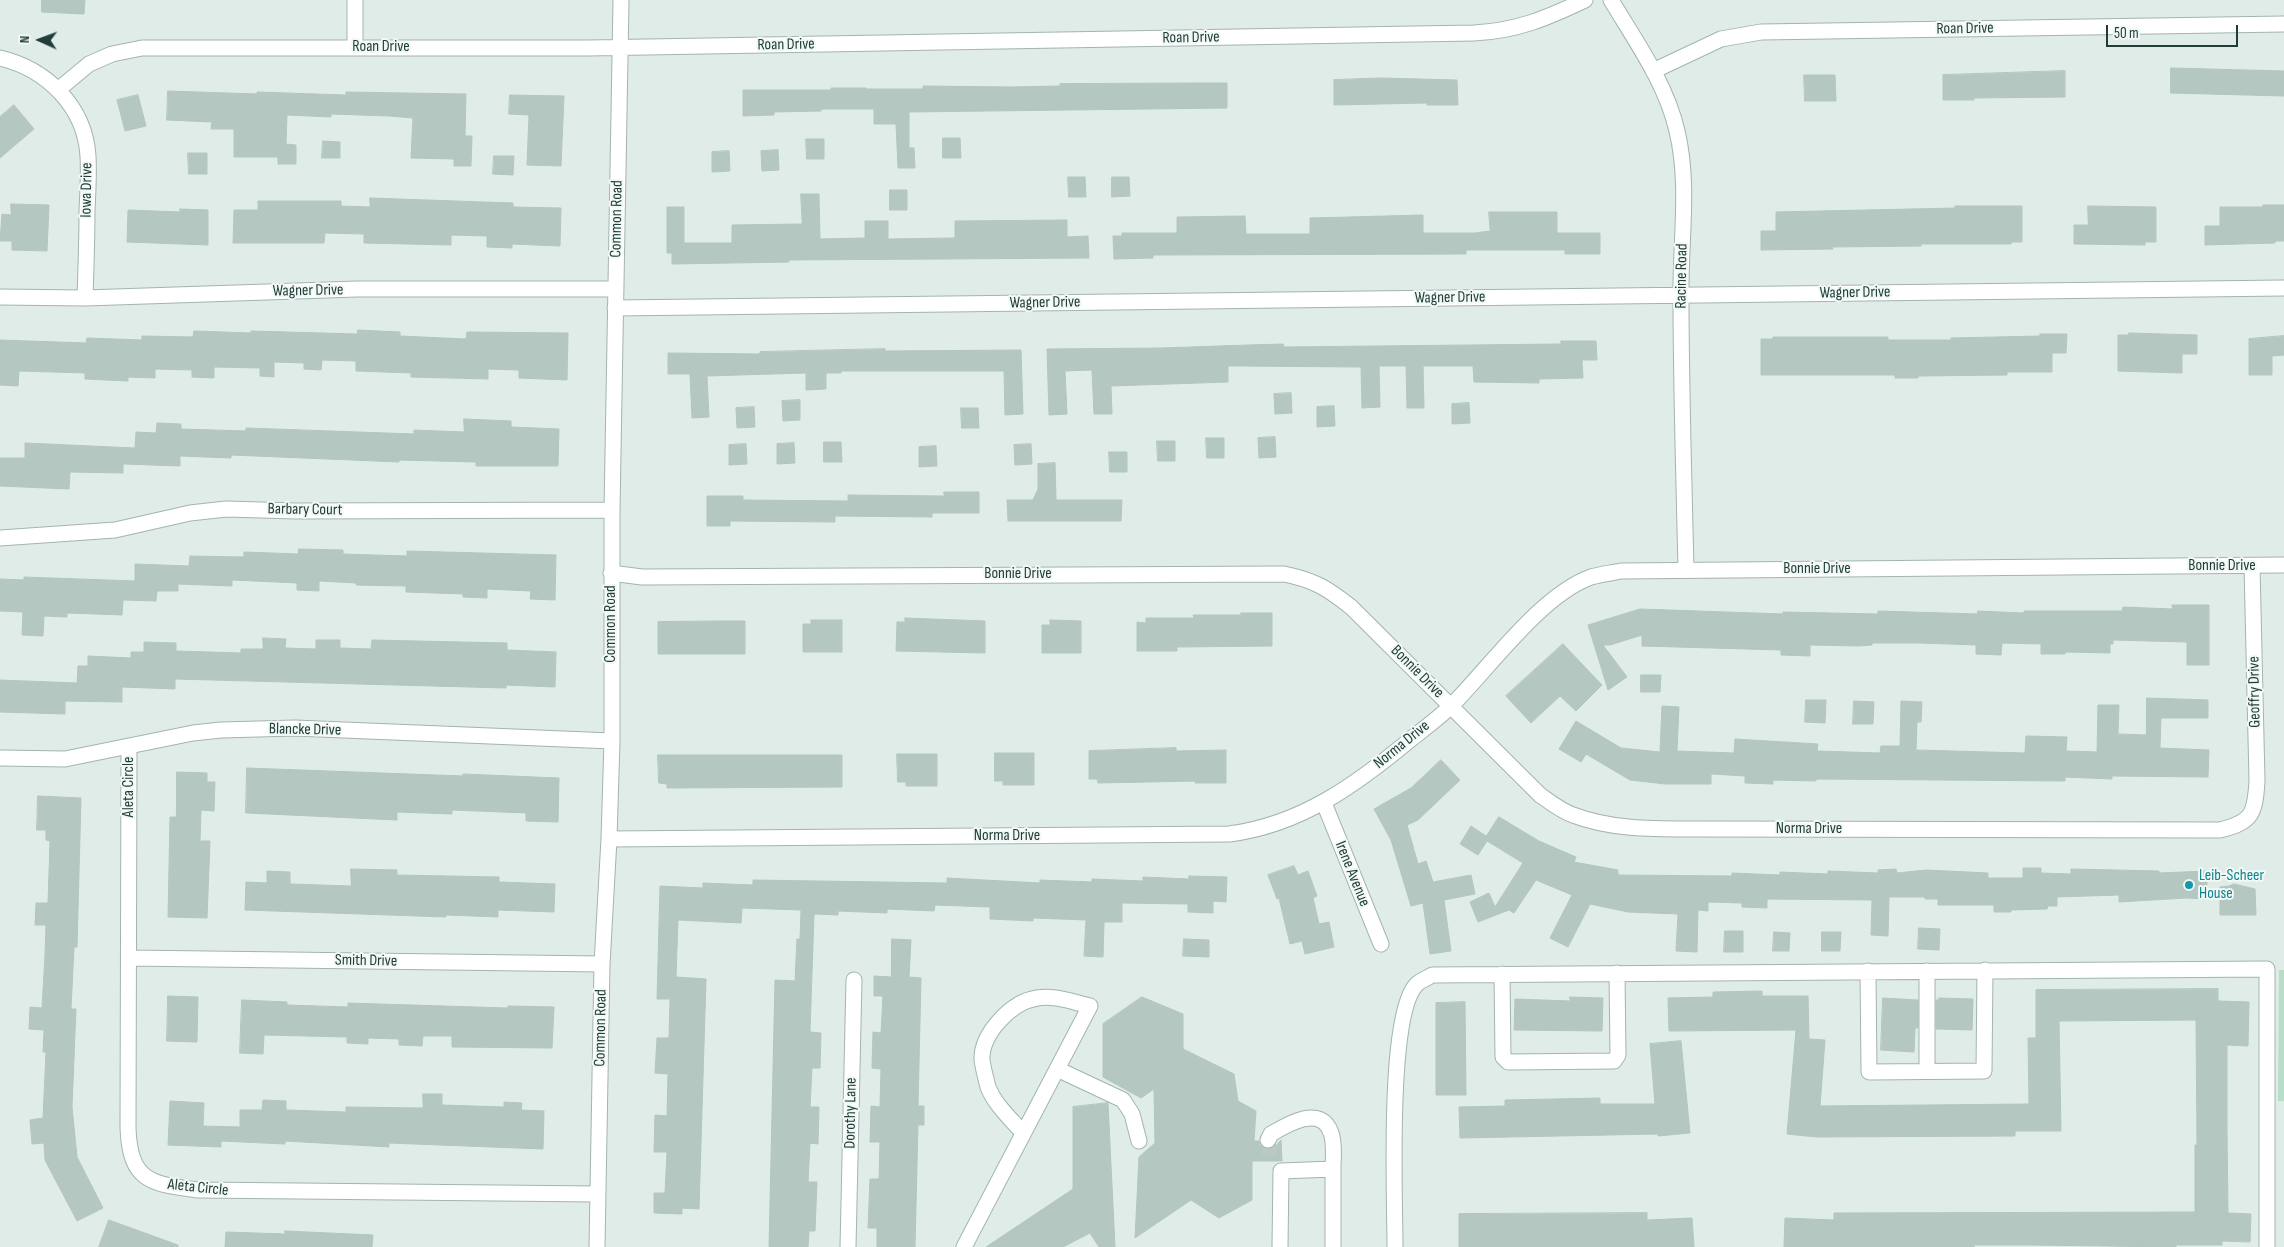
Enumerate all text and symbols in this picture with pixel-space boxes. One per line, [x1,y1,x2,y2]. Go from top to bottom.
north arrow [15,15,65,65]
scale bar [2109,15,2242,47]
street label: Roan Drive [1936,19,1994,39]
text: 50 m [2114,24,2139,43]
street label: Roan Drive [1162,28,1220,48]
text: N [16,35,33,44]
street label: Roan Drive [757,35,815,55]
street label: Roan Drive [352,37,410,57]
street label: Iowa Drive [77,162,97,218]
street label: Common Road [607,180,627,258]
street label: Racine Road [1672,243,1692,309]
street label: Wagner Drive [272,281,344,301]
street label: Wagner Drive [1819,283,1891,303]
street label: Wagner Drive [1414,288,1486,308]
street label: Wagner Drive [1009,293,1081,313]
street label: Barbary Court [267,500,343,520]
street label: Bonnie Drive [2188,556,2256,576]
street label: Bonnie Drive [1783,559,1851,579]
street label: Bonnie Drive [984,564,1052,584]
street label: Common Road [601,585,621,663]
street label: Bonnie Drive [1386,641,1448,703]
street label: Geoffry Drive [2245,656,2265,728]
street label: Norma Drive [1370,717,1434,773]
street label: Blancke Drive [269,720,341,740]
street label: Aleta Circle [119,757,139,817]
street label: Norma Drive [1776,819,1842,839]
street label: Norma Drive [974,826,1040,846]
street label: Irene Avenue [1330,838,1374,910]
place label: Leib-Scheer House [2199,866,2264,904]
marker: Leib-Scheer House [2183,879,2195,891]
street label: Smith Drive [335,951,397,971]
street label: Common Road [591,989,611,1067]
street label: Dorothy Lane [841,1077,861,1149]
street label: Aleta Circle [167,1175,229,1201]

